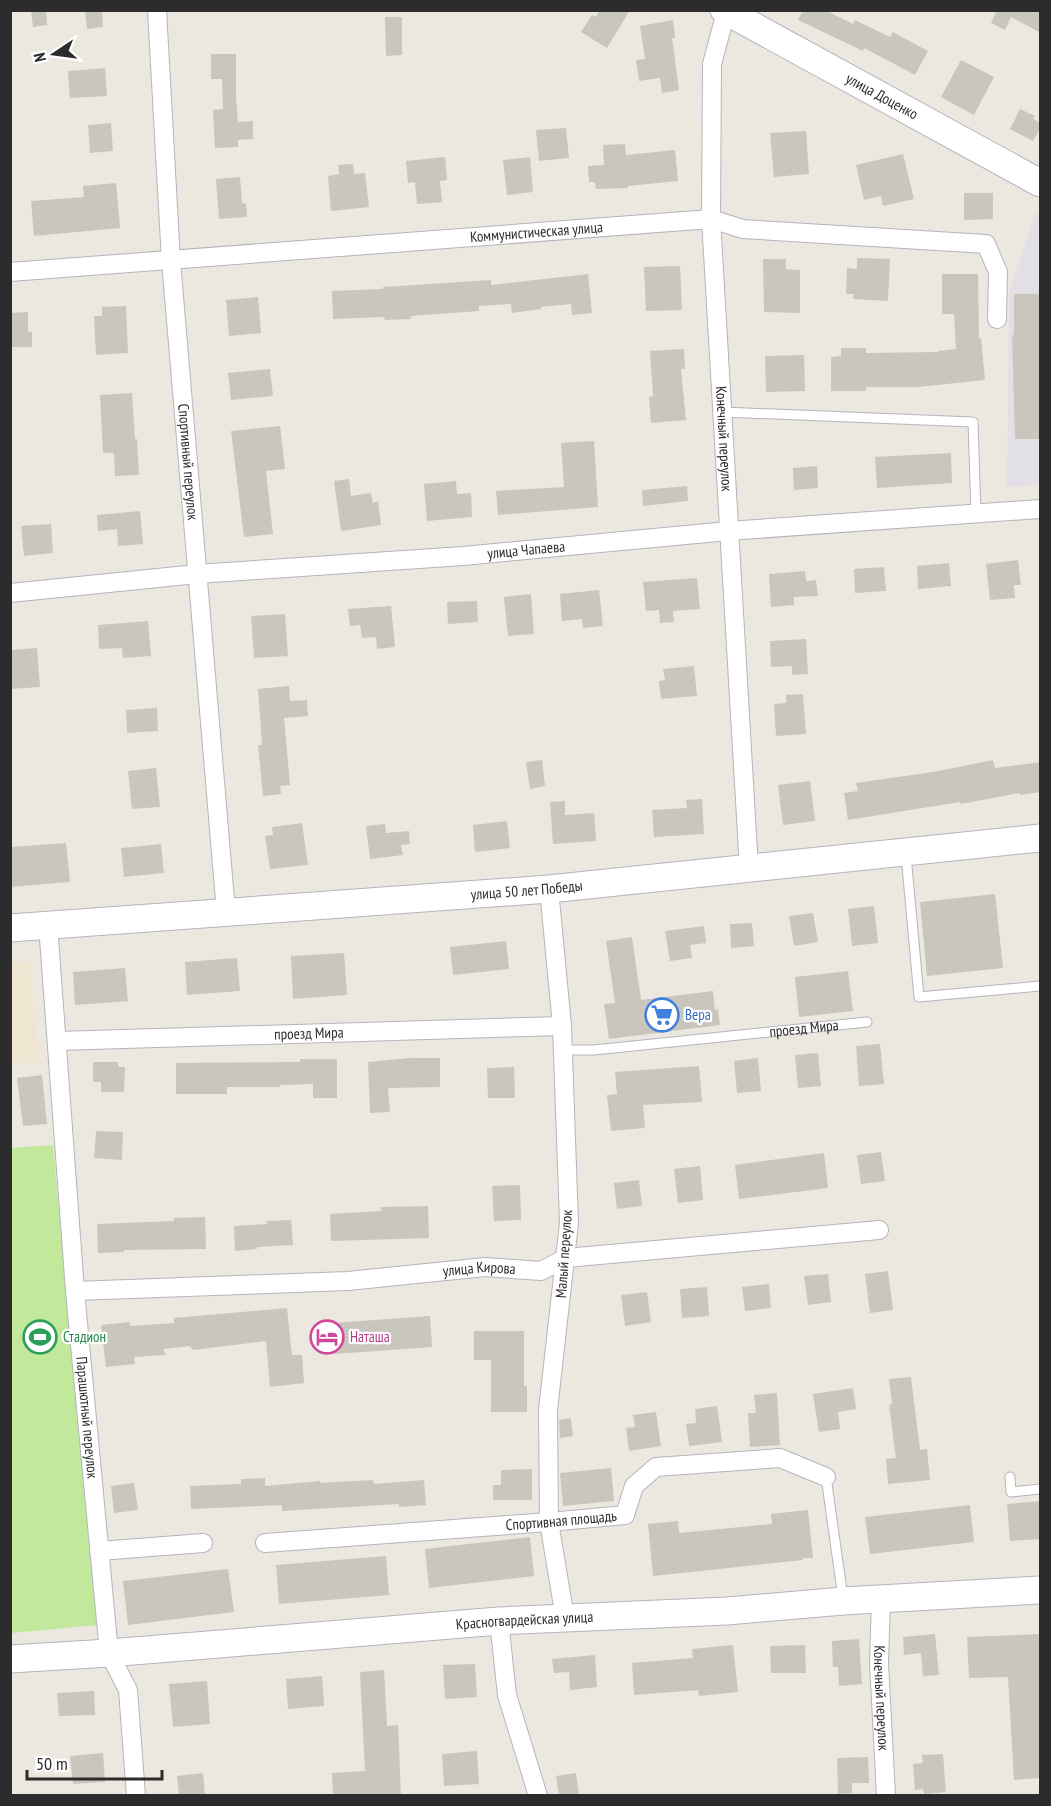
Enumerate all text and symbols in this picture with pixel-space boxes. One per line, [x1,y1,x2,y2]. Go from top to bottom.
north arrow [24,24,84,84]
text: N [29,51,50,64]
street label: улица Доценко [843,69,922,123]
street label: Коммунистическая улица [469,217,604,246]
street label: Конечный переулок [712,386,737,492]
street label: Спортивный переулок [174,403,203,521]
street label: улица Чапаева [486,536,566,563]
street label: улица 50 лет Победы [470,876,583,904]
supermarket icon: Вера [644,997,680,1033]
place label: Вера [685,1005,711,1024]
street label: проезд Мира [768,1015,839,1041]
street label: проезд Мира [274,1022,344,1044]
street label: Малый переулок [551,1209,576,1299]
street label: улица Кирова [442,1257,516,1280]
sports icon: Стадион [22,1319,58,1355]
hotel icon: Наташа [309,1319,345,1355]
place label: Стадион [63,1327,106,1346]
place label: Наташа [350,1327,390,1346]
street label: Парашютный переулок [72,1356,103,1479]
street label: Спортивная площадь [505,1506,618,1534]
street label: Красногвардейская улица [455,1607,594,1634]
street label: Конечный переулок [870,1645,894,1751]
scale bar [27,1743,162,1781]
text: 50 m [36,1752,68,1775]

